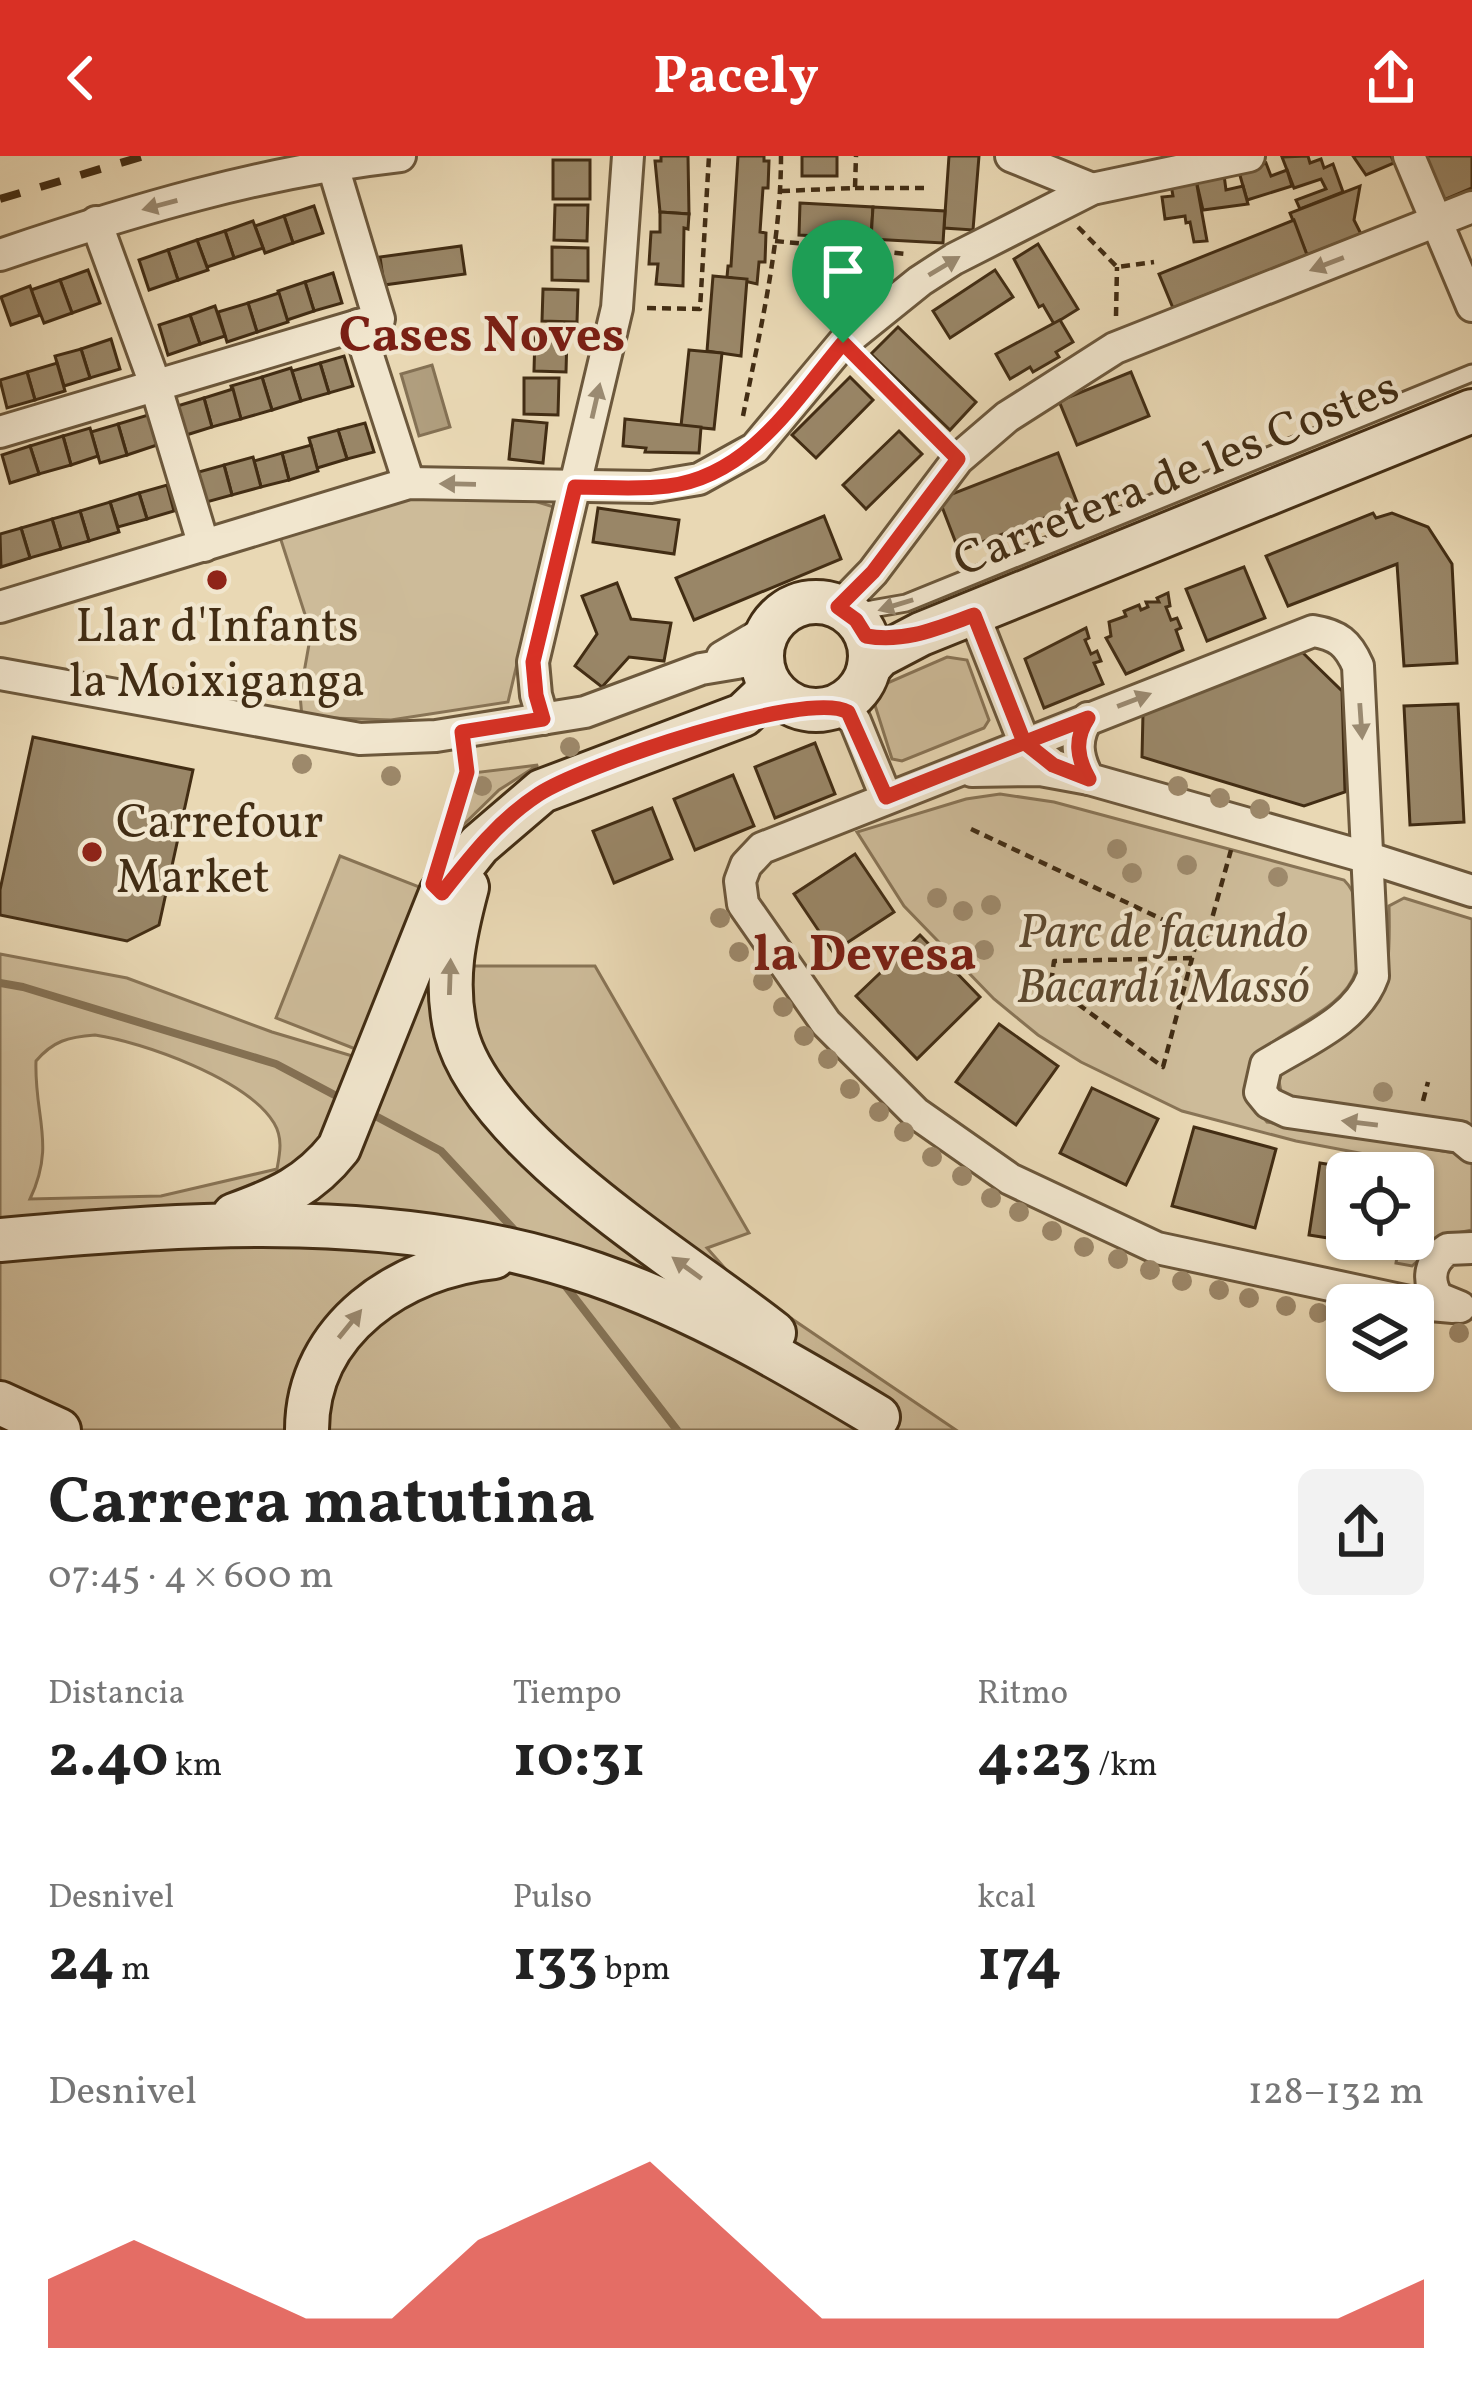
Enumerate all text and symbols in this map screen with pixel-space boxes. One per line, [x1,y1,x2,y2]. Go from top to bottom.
text: Pacely [653,41,819,116]
icon: back [48,45,114,111]
icon: share [1358,45,1424,111]
one-way arrow [141,197,178,216]
pin [792,220,894,343]
icon: arrive [810,238,876,304]
one-way arrow [1309,255,1345,274]
one-way arrow [927,256,961,277]
district label: Cases Noves [339,302,625,373]
street label: Carretera de les Costes [944,356,1410,596]
one-way arrow [587,382,606,419]
one-way arrow [438,474,476,493]
marker: Llar d'Infants la Moixiganga [204,567,230,593]
place label: Llar d'Infants la Moixiganga [69,595,365,717]
one-way arrow [877,597,914,615]
one-way arrow [1116,690,1152,709]
one-way arrow [1352,703,1371,740]
place label: Carrefour Market [116,791,323,913]
marker: Carrefour Market [79,839,105,865]
park label: Parc de facundo Bacardí i Massó [1016,901,1310,1023]
district label: la Devesa [753,921,977,992]
one-way arrow [441,957,460,995]
one-way arrow [1340,1114,1378,1133]
map controls [1326,1152,1434,1392]
button: locate [1326,1152,1434,1260]
one-way arrow [671,1256,703,1280]
button: layers [1326,1284,1434,1392]
one-way arrow [337,1309,363,1340]
text: Carrera matutina [48,1459,595,1551]
button: share [1298,1469,1424,1595]
text: 07:45 · 4 × 600 m [48,1550,334,1604]
text: Distancia [48,1672,185,1718]
text: Tiempo [513,1672,622,1718]
text: Ritmo [977,1672,1068,1718]
text: 2.40 [48,1718,168,1801]
text: 10:31 [513,1718,646,1801]
text: 4:23 [977,1718,1092,1801]
text: km [168,1744,222,1790]
text: /km [1092,1744,1158,1790]
text: Desnivel [48,1876,174,1922]
text: Pulso [513,1876,592,1922]
text: kcal [977,1876,1036,1922]
text: 24 [48,1922,115,2005]
text: 133 [513,1922,598,2005]
text: 174 [977,1922,1062,2005]
text: m [115,1948,151,1994]
text: bpm [598,1948,671,1994]
text: Desnivel [48,2066,197,2120]
text: 128–132 m [1248,2066,1424,2120]

